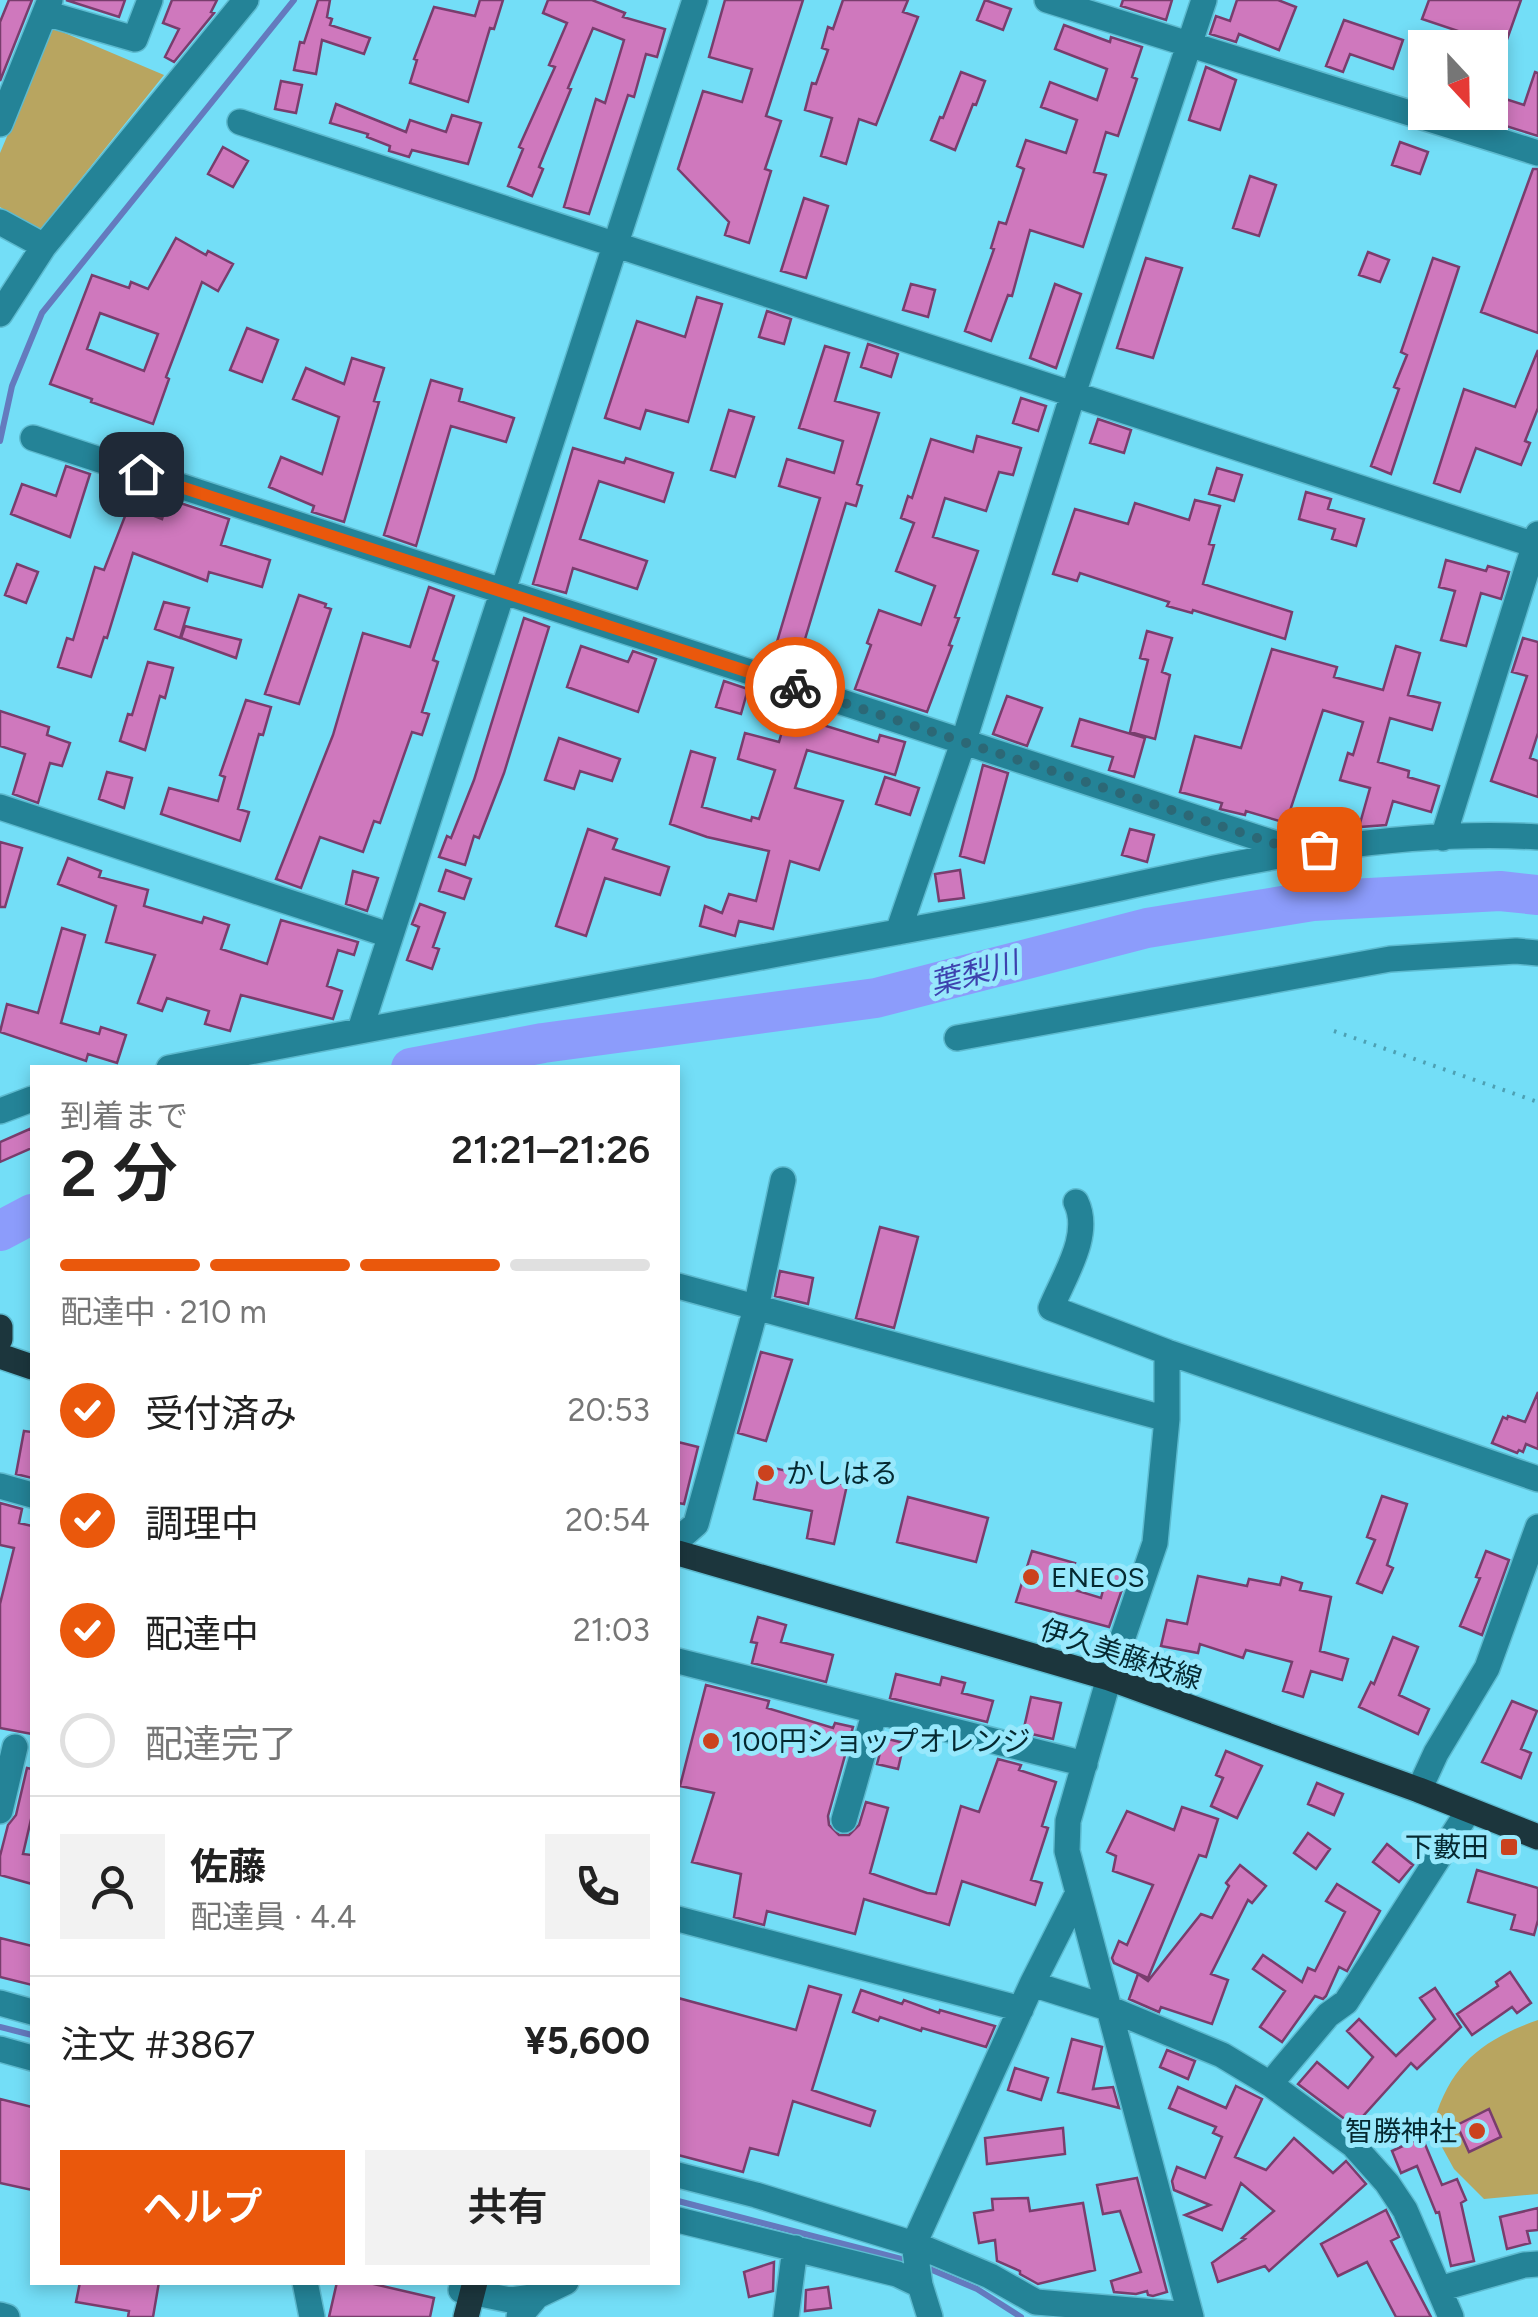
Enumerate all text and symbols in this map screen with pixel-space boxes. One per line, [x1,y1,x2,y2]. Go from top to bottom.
north arrow [1408,30,1508,130]
map controls [1408,30,1508,130]
pin [99,432,184,517]
icon: home [114,447,169,502]
courier [745,637,845,737]
icon: bike [768,660,823,715]
pin [1277,807,1362,892]
icon: bag [1292,822,1347,877]
water label: 葉梨川 [926,943,1025,1003]
text: 到着まで [60,1097,188,1135]
text: 21:21–21:26 [451,1127,650,1173]
text: 2 分 [60,1134,178,1212]
text: 配達中 · 210 m [60,1293,267,1331]
icon: check [60,1383,115,1438]
text: 受付済み [145,1391,297,1437]
text: 20:53 [568,1391,650,1429]
place label: かしはる [786,1456,898,1490]
marker: かしはる [755,1462,777,1484]
icon: check [60,1493,115,1548]
text: 調理中 [145,1501,259,1547]
text: 20:54 [565,1501,650,1539]
place label: ENEOS [1051,1560,1145,1594]
marker: ENEOS [1020,1566,1042,1588]
icon: check [60,1603,115,1658]
text: 配達中 [145,1611,259,1657]
text: 21:03 [573,1611,650,1649]
street label: 伊久美藤枝線 [1036,1612,1206,1696]
text: 配達完了 [145,1721,297,1767]
place label: 100円ショップオレンジ [731,1724,1030,1758]
marker: 100円ショップオレンジ [700,1730,722,1752]
place label: 下藪田 [1405,1830,1489,1864]
button: person [60,1834,165,1939]
button: phone [545,1834,650,1939]
marker: 下藪田 [1498,1836,1520,1858]
text: 佐藤 [190,1844,266,1890]
text: 配達員 · 4.4 [190,1898,356,1936]
text: ¥5,600 [524,2018,650,2064]
text: 注文 #3867 [60,2022,255,2068]
place label: 智勝神社 [1345,2114,1457,2148]
marker: 智勝神社 [1466,2120,1488,2142]
button: ヘルプ [60,2150,345,2265]
button: 共有 [365,2150,650,2265]

